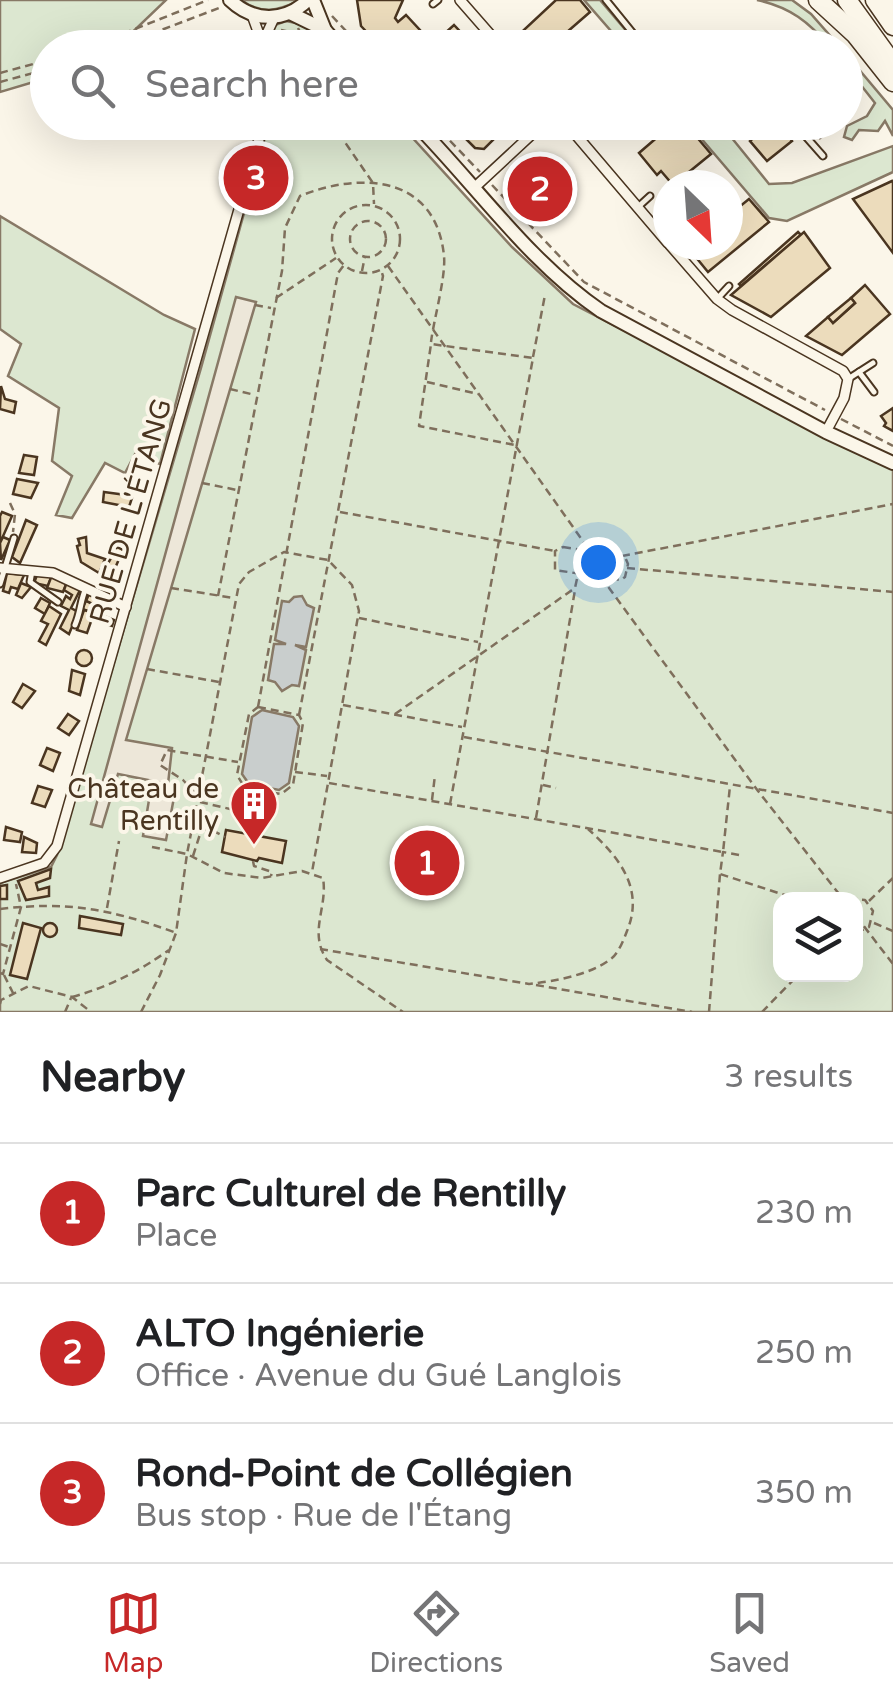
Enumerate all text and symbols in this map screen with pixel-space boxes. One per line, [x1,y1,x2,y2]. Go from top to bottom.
search box [30,30,863,140]
icon: search [65,58,120,113]
text: Search here [145,62,359,108]
pin: 3 [224,140,288,216]
pin: 2 [508,152,572,226]
north arrow [653,170,743,260]
street label: RUE DE L'ÉTANG [83,395,179,628]
your location [573,537,624,588]
place label: Château de Rentilly [67,772,219,838]
building icon: Château de Rentilly [228,778,280,846]
pin: 1 [394,826,460,900]
map controls [773,892,863,982]
button: layers [773,892,863,982]
text: Nearby [40,1052,185,1103]
text: 3 results [724,1058,853,1096]
text: Parc Culturel de Rentilly [135,1171,566,1217]
text: 1 [62,1194,83,1232]
text: 230 m [755,1194,853,1232]
text: Place [135,1217,217,1255]
text: ALTO Ingénierie [135,1311,424,1357]
text: 2 [62,1334,83,1372]
text: 250 m [755,1334,853,1372]
text: Office · Avenue du Gué Langlois [135,1357,622,1395]
text: Rond-Point de Collégien [135,1451,573,1497]
text: 3 [62,1474,83,1512]
text: 350 m [755,1474,853,1512]
text: Bus stop · Rue de l'Étang [135,1497,512,1535]
tab: Map [103,1586,163,1680]
tab: Directions [369,1586,503,1680]
tab: Saved [709,1586,790,1680]

